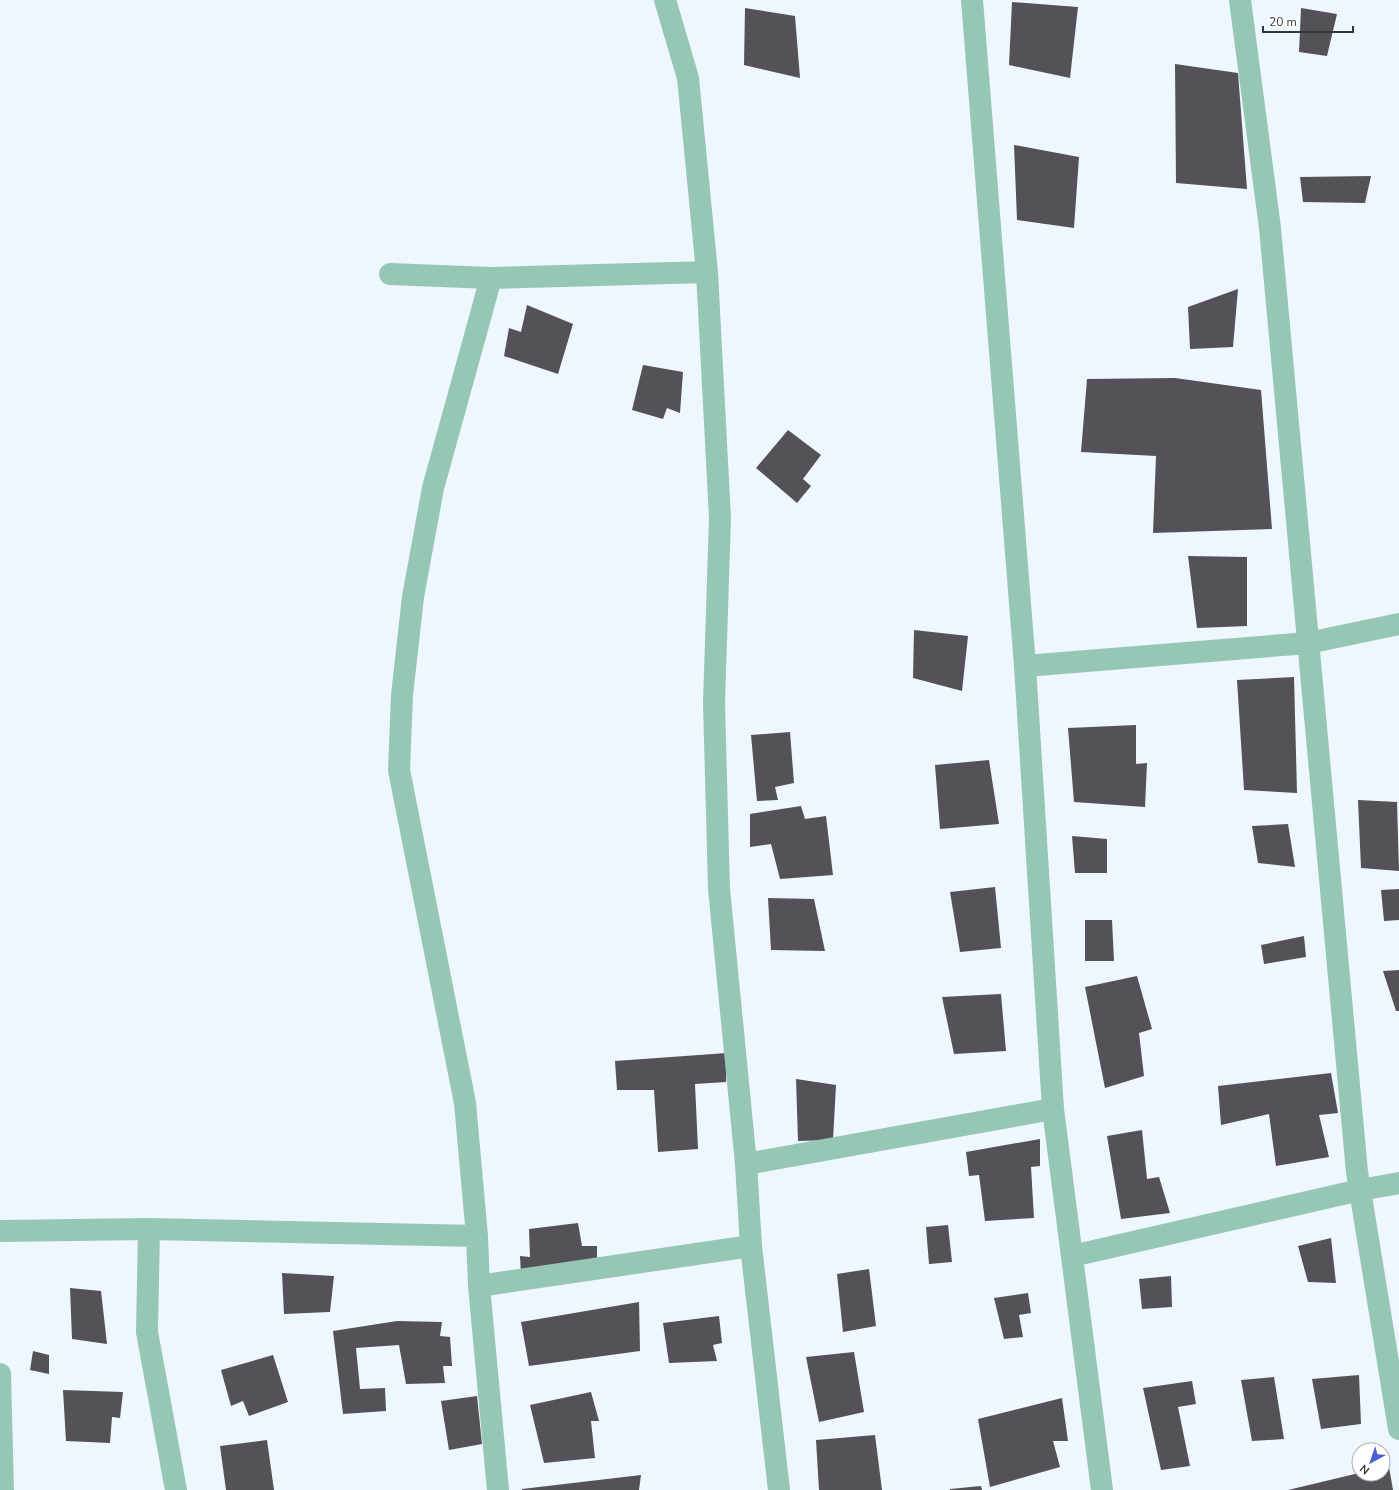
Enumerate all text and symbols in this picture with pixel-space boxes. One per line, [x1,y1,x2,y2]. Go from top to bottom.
scale bar [1263,8,1353,34]
text: 20 m [1269,14,1297,30]
north arrow [1351,1442,1391,1482]
text: N [1357,1461,1373,1478]

